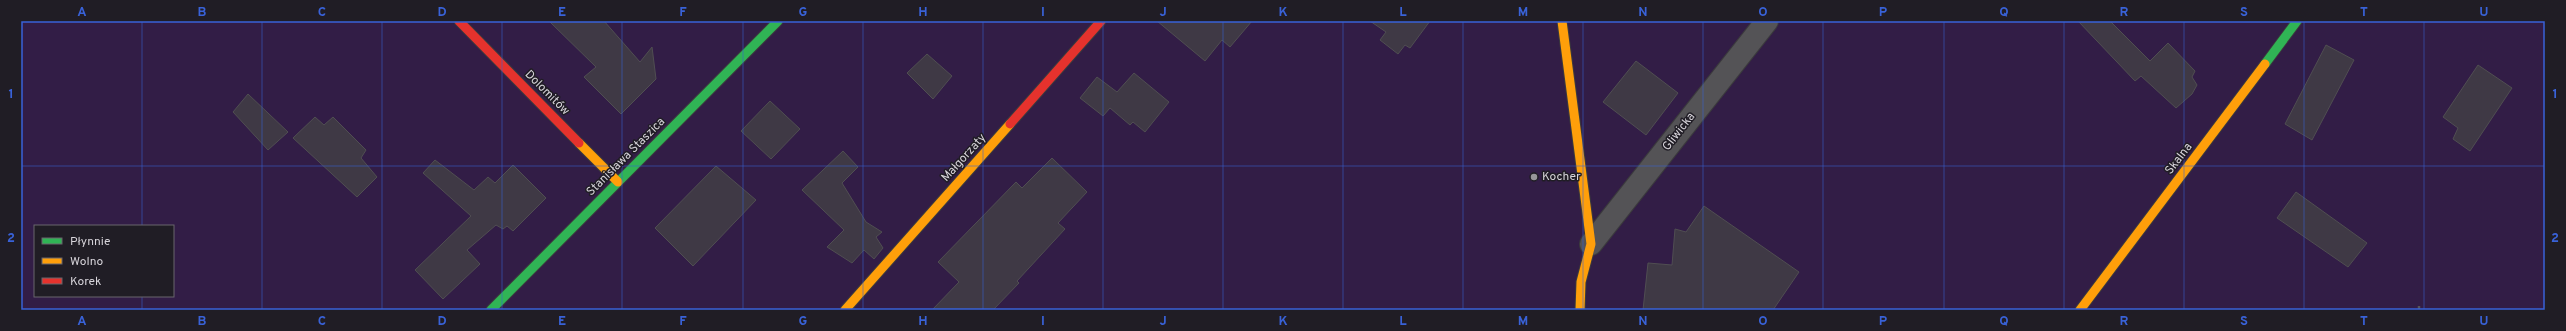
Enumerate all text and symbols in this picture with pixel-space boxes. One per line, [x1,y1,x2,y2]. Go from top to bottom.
text: A [77,5,87,21]
text: B [198,5,207,21]
text: C [318,5,326,21]
text: D [437,5,447,21]
text: E [558,5,566,21]
text: F [679,5,687,21]
text: G [799,5,808,21]
text: H [918,5,928,21]
text: I [1041,5,1045,21]
text: J [1159,5,1167,21]
text: K [1278,5,1288,21]
text: L [1399,5,1407,21]
text: M [1518,5,1528,21]
text: N [1638,5,1648,21]
text: O [1758,5,1768,21]
text: P [1879,5,1888,21]
text: Q [1999,5,2009,21]
text: R [2120,5,2129,21]
text: S [2240,5,2248,21]
text: T [2360,5,2368,21]
text: U [2479,5,2489,21]
street label: Dolomitów [521,67,573,119]
text: 1 [8,87,14,103]
text: 1 [2552,87,2558,103]
street label: Gliwicka [1659,110,1699,154]
street label: Stanisława Staszica [583,114,669,200]
street label: Małgorzaty [938,131,990,185]
street label: Skalna [2162,140,2196,178]
place label: Kocher [1542,169,1581,185]
marker: Kocher [1529,172,1539,182]
legend [34,225,174,297]
text: 2 [7,231,15,247]
text: 2 [2551,231,2559,247]
text: Płynnie [70,234,110,250]
text: Wolno [70,254,104,270]
text: Korek [70,274,101,290]
text: A [77,314,87,330]
text: B [198,314,207,330]
text: C [318,314,326,330]
text: D [437,314,447,330]
text: E [558,314,566,330]
text: F [679,314,687,330]
text: G [799,314,808,330]
text: H [918,314,928,330]
text: I [1041,314,1045,330]
text: J [1159,314,1167,330]
text: K [1278,314,1288,330]
text: L [1399,314,1407,330]
text: M [1518,314,1528,330]
text: N [1638,314,1648,330]
text: O [1758,314,1768,330]
text: P [1879,314,1888,330]
text: Q [1999,314,2009,330]
text: R [2120,314,2129,330]
text: S [2240,314,2248,330]
text: T [2360,314,2368,330]
text: U [2479,314,2489,330]

